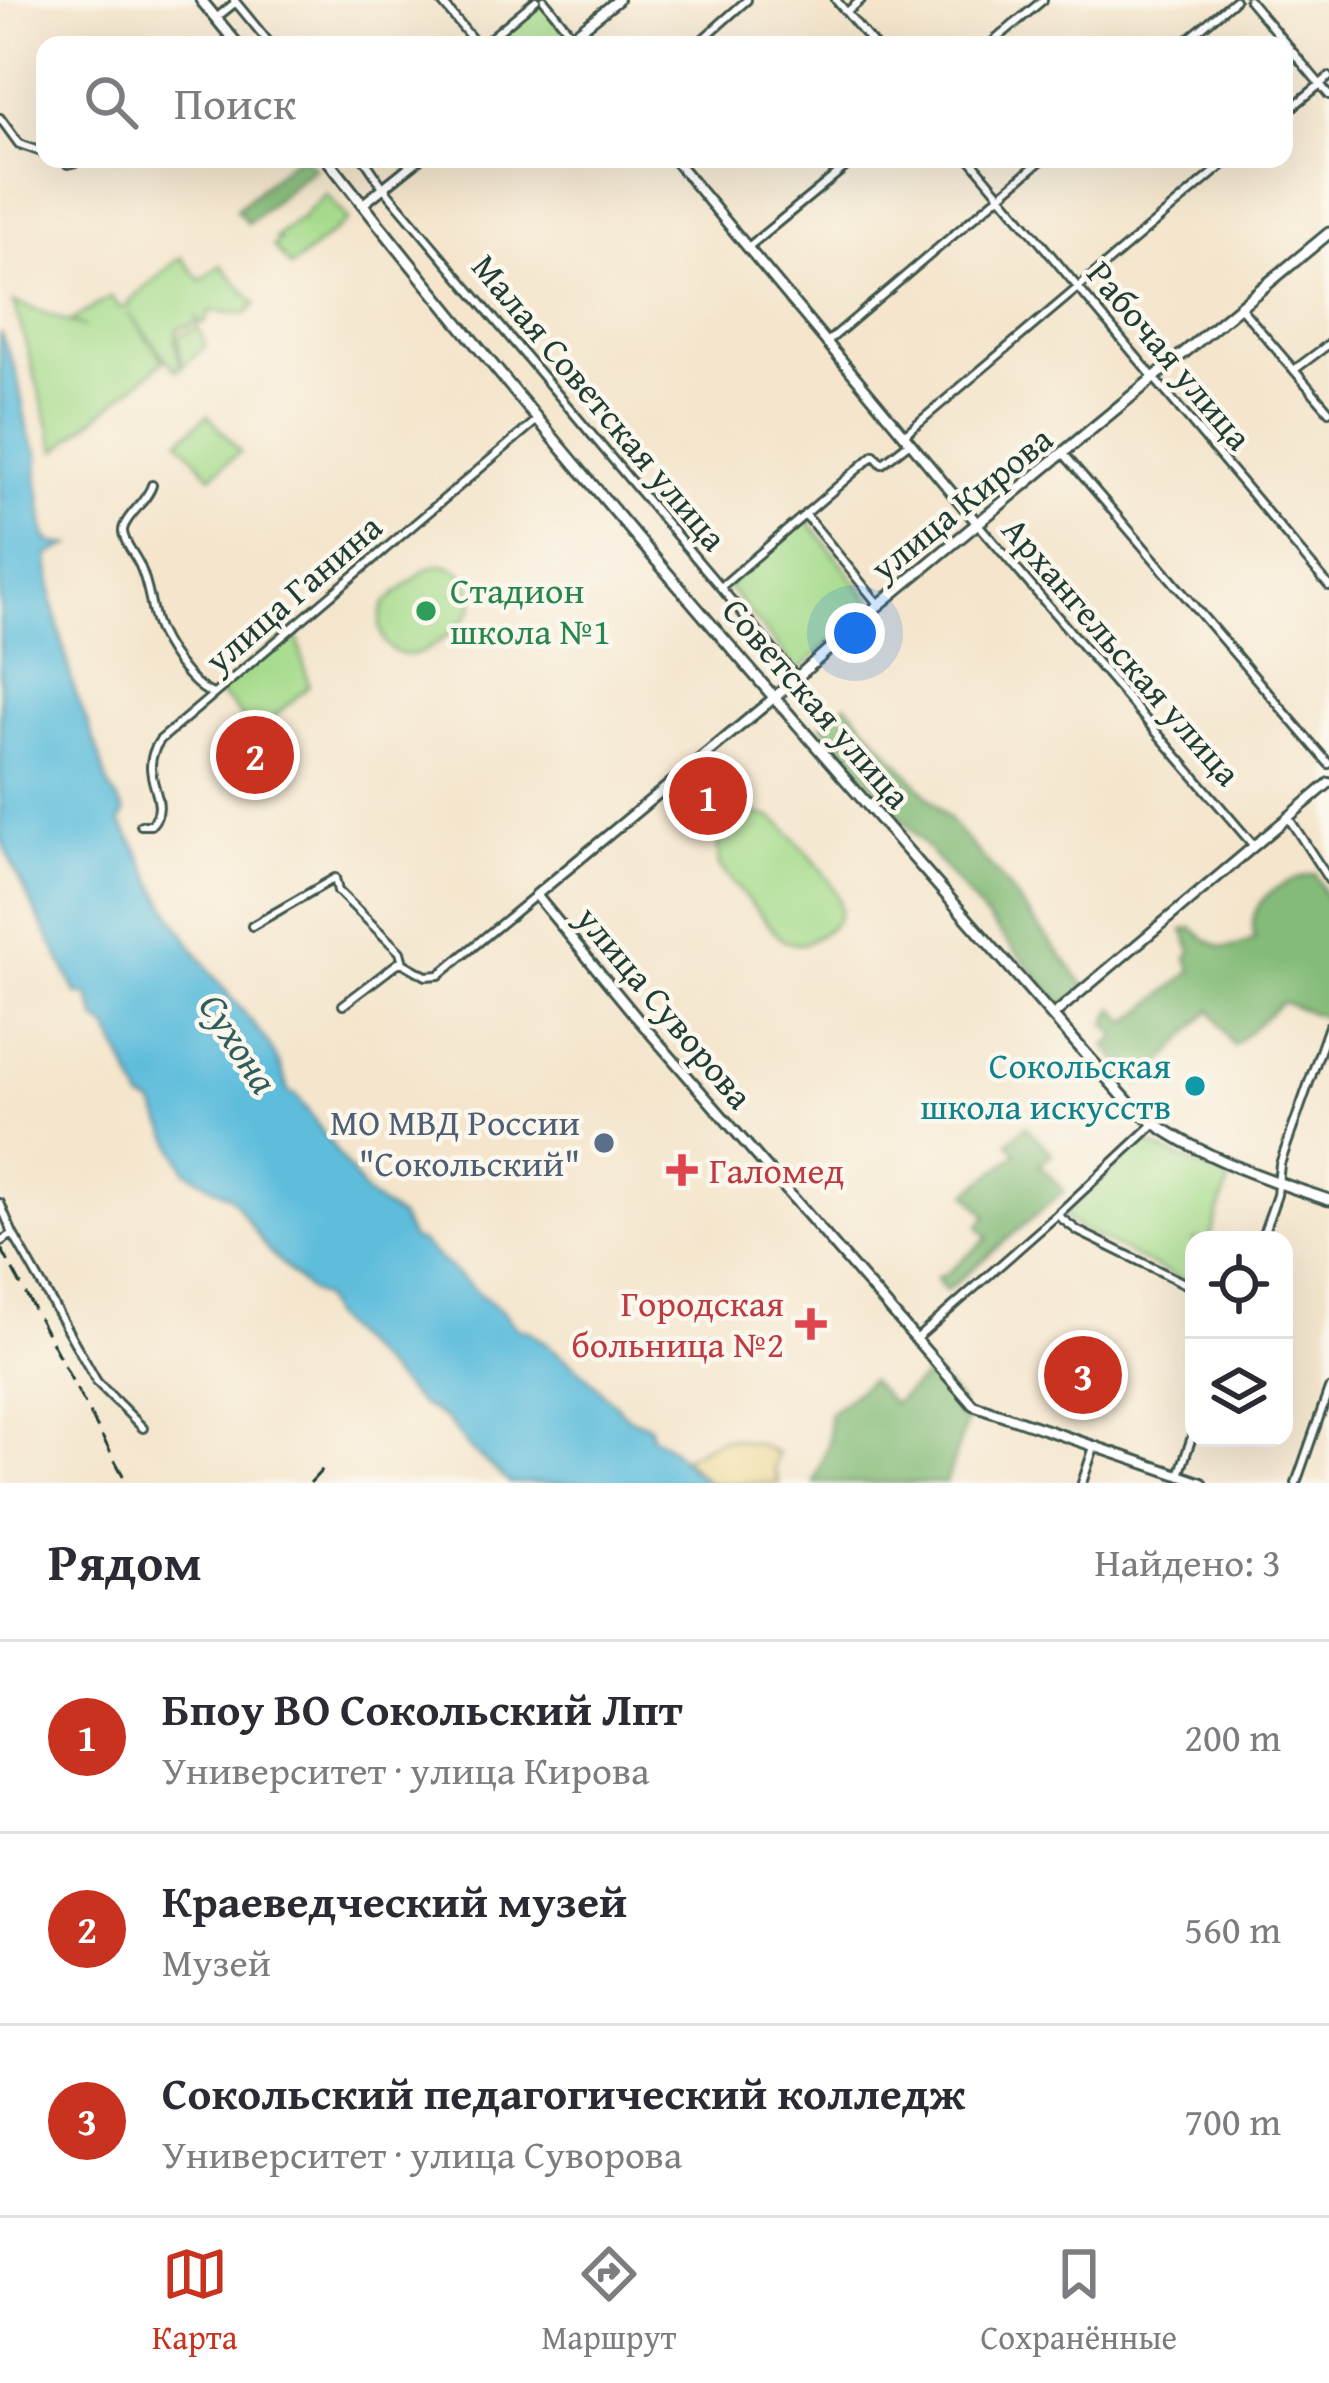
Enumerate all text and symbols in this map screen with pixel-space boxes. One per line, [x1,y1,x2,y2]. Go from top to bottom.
search box [36,36,1293,168]
icon: search [78,69,144,135]
text: Поиск [174,70,296,135]
street label: Малая Советская улица [460,242,741,562]
street label: Рабочая улица [1075,248,1266,461]
street label: улица Кирова [857,412,1063,593]
street label: улица Ганина [192,500,393,685]
street label: Архангельская улица [990,504,1255,797]
place label: Стадион школа №1 [450,563,611,657]
street label: Советская улица [710,585,924,820]
marker: Стадион школа №1 [413,598,439,624]
your location [825,603,885,663]
pin: 2 [216,710,294,800]
pin: 1 [669,751,747,841]
street label: улица Суворова [564,893,766,1120]
water label: Сухона [186,981,293,1104]
place label: Сокольская школа искусств [920,1038,1171,1132]
marker: Сокольская школа искусств [1182,1073,1208,1099]
place label: МО МВД России "Сокольский" [330,1095,580,1189]
marker: МО МВД России "Сокольский" [591,1130,617,1156]
place label: Галомед [709,1143,844,1196]
marker: Галомед [666,1154,698,1186]
map controls [1185,1231,1293,1447]
button: locate [1185,1231,1293,1339]
place label: Городская больница №2 [571,1276,784,1370]
marker: Городская больница №2 [795,1308,827,1340]
pin: 3 [1044,1330,1122,1420]
button: layers [1185,1339,1293,1447]
text: Рядом [48,1524,202,1599]
text: Найдено: 3 [1094,1533,1281,1590]
text: Бпоу ВО Сокольский Лпт [162,1676,683,1741]
text: 1 [77,1708,97,1765]
text: 200 m [1184,1708,1281,1765]
text: Университет · улица Кирова [162,1741,650,1798]
text: Краеведческий музей [162,1868,627,1933]
text: 2 [77,1900,97,1957]
text: 560 m [1184,1900,1281,1957]
text: Музей [162,1933,271,1990]
text: Сокольский педагогический колледж [162,2060,965,2125]
text: 3 [77,2092,97,2149]
text: 700 m [1184,2092,1281,2149]
text: Университет · улица Суворова [162,2125,682,2182]
tab: Карта [152,2241,237,2361]
tab: Маршрут [541,2241,676,2361]
tab: Сохранённые [980,2241,1177,2361]

